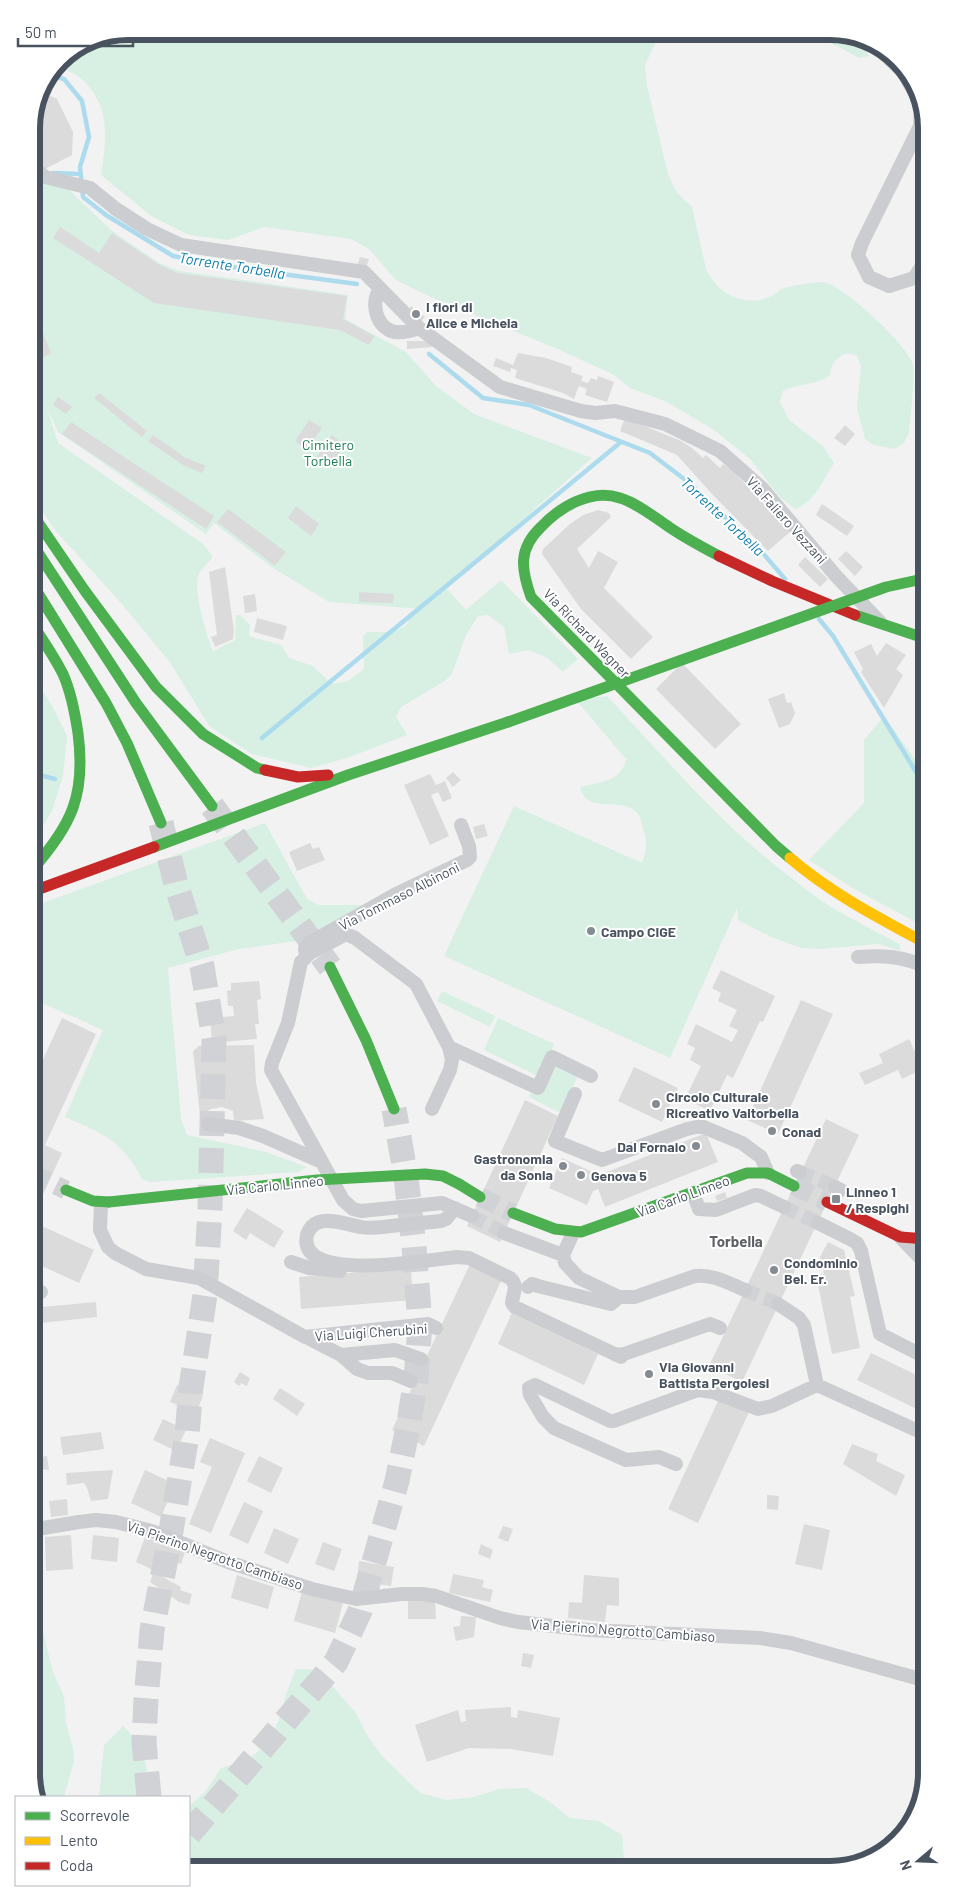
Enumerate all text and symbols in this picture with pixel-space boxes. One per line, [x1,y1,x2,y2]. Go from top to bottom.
scale bar [18,15,132,47]
text: 50 m [25,23,57,41]
water label: Torrente Torbella [177,248,287,282]
place label: I fiori di Alice e Michela [426,298,518,331]
marker: I fiori di Alice e Michela [410,308,422,320]
park label: Cimitero Torbella [302,436,354,469]
water label: Torrente Torbella [677,473,769,559]
street label: Via Faliero Vezzani [743,473,831,567]
street label: Via Richard Wagner [540,585,634,681]
street label: Via Tommaso Albinoni [336,858,462,934]
place label: Campo CIGE [601,923,676,940]
marker: Campo CIGE [585,925,597,937]
place label: Circolo Culturale Ricreativo Valtorbella [666,1088,799,1121]
marker: Circolo Culturale Ricreativo Valtorbella [650,1098,662,1110]
place label: Conad [782,1123,821,1140]
marker: Conad [766,1125,778,1137]
place label: Dal Fornaio [617,1138,686,1155]
marker: Dal Fornaio [690,1140,702,1152]
place label: Gastronomia da Sonia [474,1150,553,1183]
marker: Gastronomia da Sonia [557,1160,569,1172]
place label: Genova 5 [591,1167,647,1184]
marker: Genova 5 [575,1169,587,1181]
street label: Via Carlo Linneo [226,1171,324,1199]
street label: Via Carlo Linneo [634,1171,732,1221]
place label: Linneo 1 / Respighi [846,1183,909,1216]
marker: Linneo 1 / Respighi [830,1193,842,1205]
district label: Torbella [709,1232,763,1250]
place label: Condominio Bel. Er. [784,1254,858,1287]
marker: Condominio Bel. Er. [768,1264,780,1276]
street label: Via Luigi Cherubini [314,1320,428,1344]
place label: Via Giovanni Battista Pergolesi [659,1358,769,1391]
marker: Via Giovanni Battista Pergolesi [643,1368,655,1380]
street label: Via Pierino Negrotto Cambiaso [125,1517,305,1593]
street label: Via Pierino Negrotto Cambiaso [530,1615,716,1645]
legend [15,1796,190,1886]
text: Scorrevole [60,1806,130,1824]
text: Lento [60,1831,98,1849]
north arrow [893,1836,943,1886]
text: Coda [60,1856,93,1874]
text: N [896,1858,915,1873]

